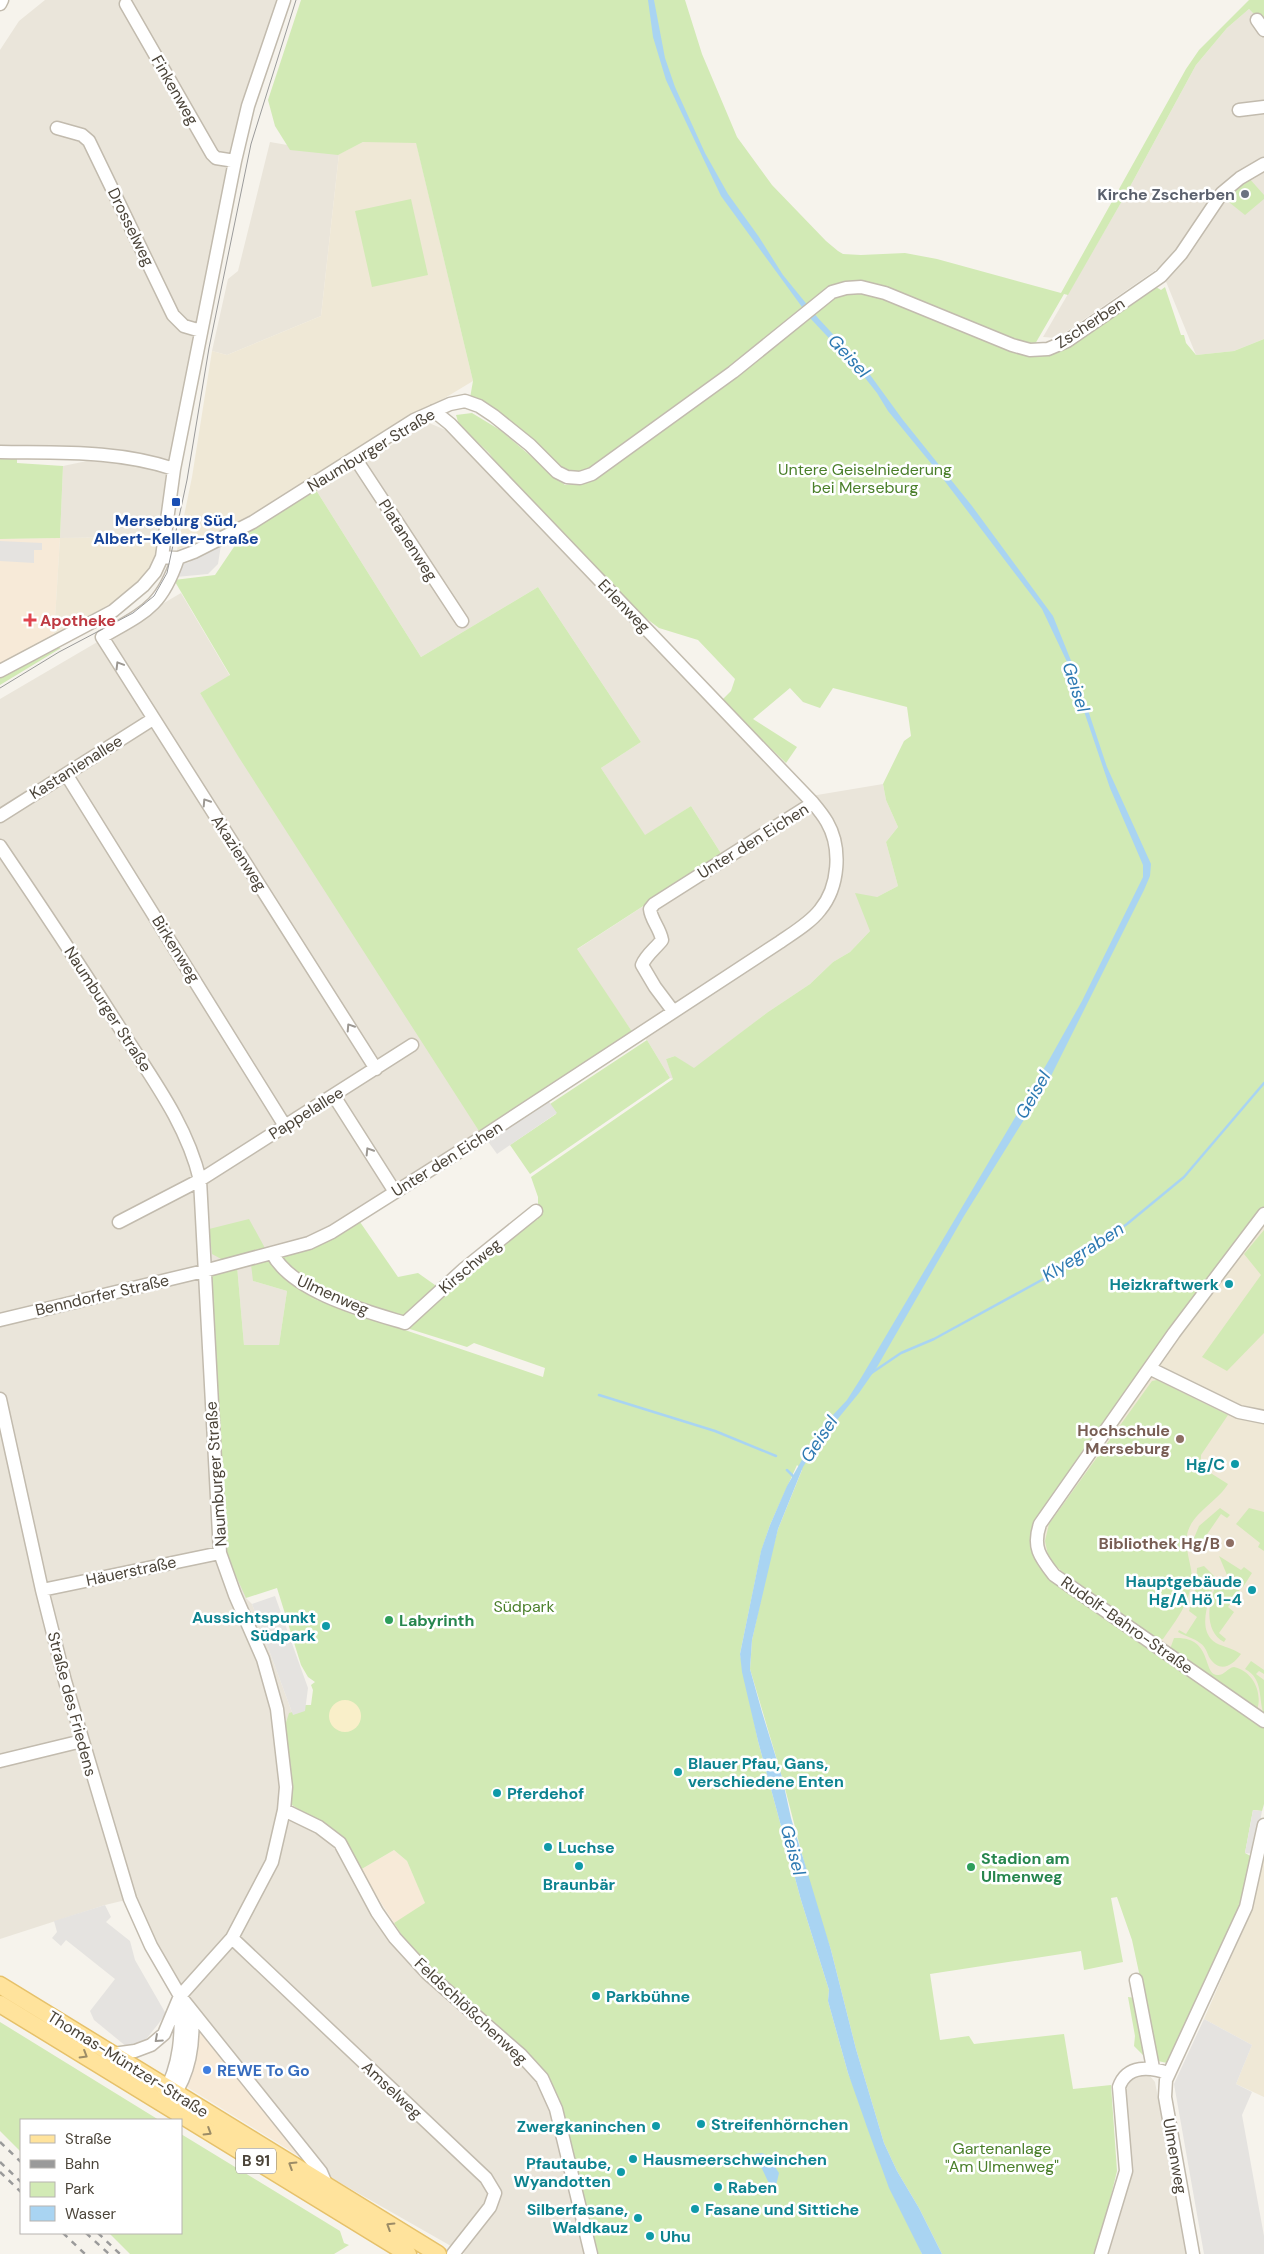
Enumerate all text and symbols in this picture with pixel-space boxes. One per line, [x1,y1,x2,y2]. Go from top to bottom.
street label: Finkenweg [147,51,203,129]
street label: Drosselweg [103,184,159,270]
place label: Kirche Zscherben [1097,184,1235,205]
marker: Kirche Zscherben [1239,188,1251,200]
street label: Zscherben [1051,293,1129,353]
water label: Geisel [823,329,876,384]
street label: Naumburger Straße [303,404,439,496]
park label: Untere Geiselniederung bei Merseburg [778,459,952,498]
street label: Platanenweg [374,495,442,585]
marker: Merseburg Süd, Albert-Keller-Straße [170,496,182,508]
place label: Merseburg Süd, Albert-Keller-Straße [93,510,259,549]
street label: Erlenweg [593,575,655,637]
place label: Apotheke [40,610,116,631]
marker: Apotheke [24,614,36,626]
water label: Geisel [1057,659,1096,716]
one-way arrow [115,661,125,670]
street label: Kastanienallee [26,730,126,804]
one-way arrow [203,798,212,808]
street label: Unter den Eichen [694,798,812,884]
street label: Akazienweg [207,811,271,895]
street label: Birkenweg [147,912,205,986]
street label: Naumburger Straße [60,942,156,1076]
one-way arrow [346,1024,356,1033]
water label: Geisel [1010,1066,1057,1123]
street label: Pappelallee [265,1082,347,1144]
street label: Unter den Eichen [388,1116,506,1202]
one-way arrow [365,1148,375,1157]
water label: Klyegraben [1038,1217,1128,1287]
street label: Kirschweg [434,1234,506,1298]
street label: Benndorfer Straße [33,1269,171,1321]
street label: Ulmenweg [294,1270,372,1320]
place label: Heizkraftwerk [1109,1274,1220,1295]
marker: Heizkraftwerk [1223,1278,1235,1290]
street label: Naumburger Straße [200,1401,232,1547]
water label: Geisel [795,1410,844,1467]
place label: Hochschule Merseburg [1077,1420,1170,1459]
marker: Hochschule Merseburg [1174,1433,1186,1445]
place label: Hg/C [1186,1454,1225,1475]
marker: Hg/C [1229,1458,1241,1470]
place label: Bibliothek Hg/B [1099,1533,1220,1554]
marker: Bibliothek Hg/B [1224,1537,1236,1549]
street label: Häuerstraße [84,1551,178,1591]
street label: Rudolf-Bahro-Straße [1057,1571,1197,1679]
place label: Hauptgebäude Hg/A Hö 1-4 [1126,1571,1242,1610]
marker: Hauptgebäude Hg/A Hö 1-4 [1246,1584,1258,1596]
park label: Südpark [493,1596,555,1617]
place label: Aussichtspunkt Südpark [192,1607,317,1646]
place label: Labyrinth [399,1610,474,1631]
marker: Labyrinth [383,1614,395,1626]
marker: Aussichtspunkt Südpark [320,1620,332,1632]
street label: Straße des Friedens [43,1629,101,1779]
place label: Blauer Pfau, Gans, verschiedene Enten [688,1753,844,1792]
marker: Blauer Pfau, Gans, verschiedene Enten [672,1766,684,1778]
place label: Pferdehof [507,1783,584,1804]
marker: Pferdehof [491,1787,503,1799]
water label: Geisel [775,1822,811,1879]
place label: Luchse [558,1837,615,1858]
marker: Luchse [542,1841,554,1853]
place label: Stadion am Ulmenweg [981,1848,1070,1887]
marker: Braunbär [573,1860,585,1872]
marker: Stadion am Ulmenweg [965,1861,977,1873]
place label: Braunbär [543,1874,616,1895]
street label: Feldschlößchenweg [410,1953,532,2069]
place label: Parkbühne [606,1986,690,2007]
marker: Parkbühne [590,1990,602,2002]
street label: Thomas-Müntzer-Straße [44,2006,212,2122]
one-way arrow [155,2033,164,2042]
one-way arrow [78,2048,87,2058]
street label: Amselweg [357,2057,427,2123]
place label: REWE To Go [217,2060,310,2081]
marker: REWE To Go [201,2064,213,2076]
place label: Streifenhörnchen [711,2114,848,2135]
place label: Zwergkaninchen [517,2116,646,2137]
street label: Ulmenweg [1158,2117,1192,2196]
marker: Streifenhörnchen [695,2118,707,2130]
legend [20,2119,182,2234]
marker: Zwergkaninchen [650,2120,662,2132]
one-way arrow [203,2125,212,2135]
text: Straße [65,2129,112,2149]
park label: Gartenanlage "Am Ulmenweg" [945,2138,1059,2177]
road number: B 91 [236,2148,276,2174]
place label: Hausmeerschweinchen [643,2149,827,2170]
place label: Pfautaube, Wyandotten [513,2153,611,2192]
marker: Hausmeerschweinchen [627,2153,639,2165]
text: Bahn [65,2154,99,2174]
one-way arrow [288,2161,297,2171]
marker: Pfautaube, Wyandotten [615,2166,627,2178]
place label: Raben [728,2177,777,2198]
text: Park [65,2179,95,2199]
marker: Raben [712,2181,724,2193]
place label: Silberfasane, Waldkauz [527,2199,628,2238]
place label: Fasane und Sittiche [705,2199,859,2220]
marker: Fasane und Sittiche [689,2203,701,2215]
text: Wasser [65,2204,117,2224]
marker: Silberfasane, Waldkauz [632,2212,644,2224]
one-way arrow [387,2222,396,2232]
place label: Uhu [660,2226,691,2247]
marker: Uhu [644,2230,656,2242]

